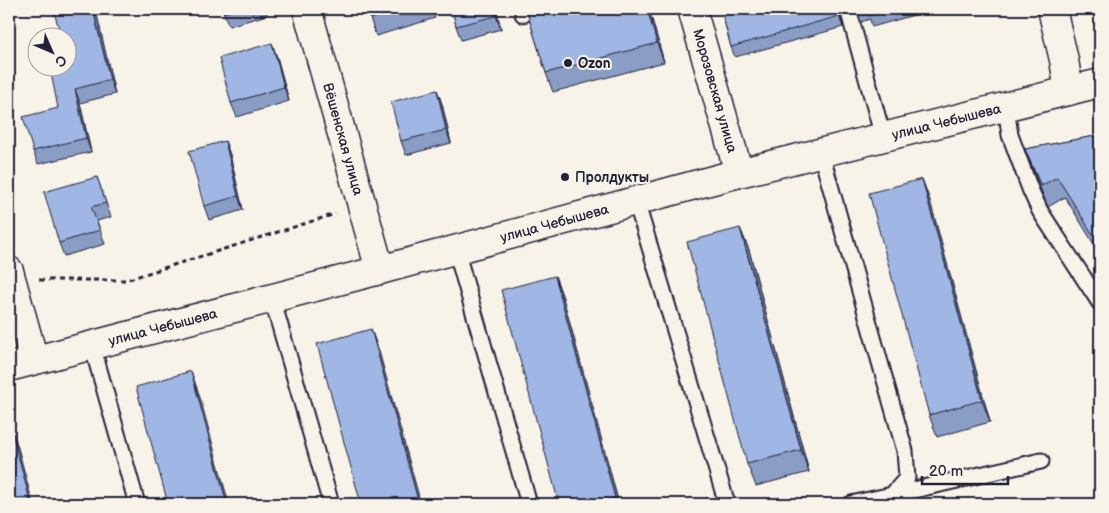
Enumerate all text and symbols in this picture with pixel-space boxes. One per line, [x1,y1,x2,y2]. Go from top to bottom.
street label: Морозовская улица [690,27,741,155]
north arrow [28,28,78,78]
text: С [51,51,70,70]
place label: Ozon [578,55,611,72]
marker: Ozon [562,57,574,69]
street label: Вёшенская улица [320,81,367,198]
street label: улица Чебышева [890,99,1003,143]
place label: Пролдукты [575,169,649,186]
marker: Пролдукты [559,171,571,183]
street label: улица Чебышева [498,200,611,246]
street label: улица Чебышева [107,304,220,349]
scale bar [922,453,1008,485]
text: 20 m [929,462,963,481]

